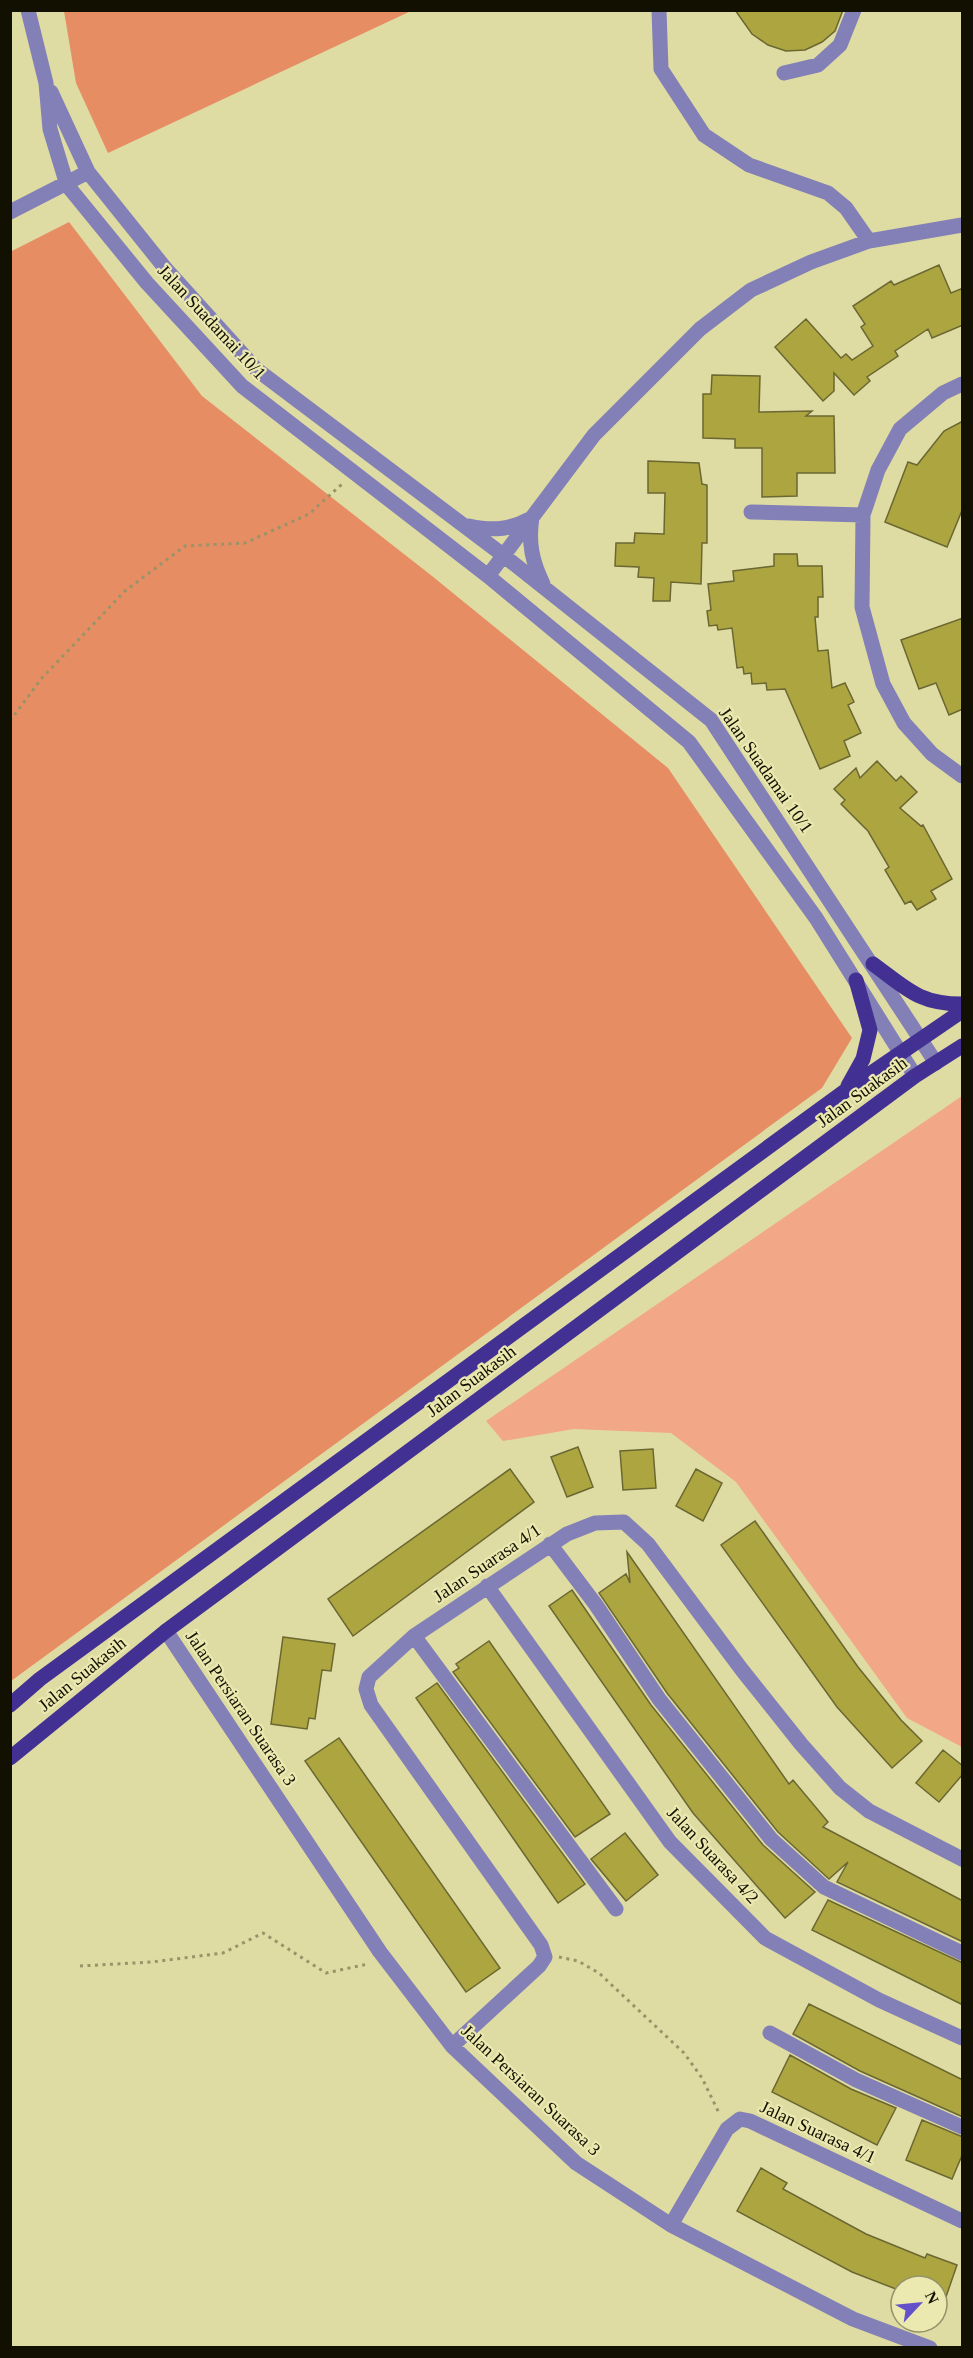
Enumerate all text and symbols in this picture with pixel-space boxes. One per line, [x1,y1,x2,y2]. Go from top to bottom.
street label: Jalan Suadamai 10/1 [154,261,270,383]
street label: Jalan Suadamai 10/1 [715,703,817,837]
street label: Jalan Suakasih [813,1053,911,1131]
street label: Jalan Suakasih [422,1341,520,1421]
street label: Jalan Suarasa 4/1 [430,1520,544,1606]
street label: Jalan Persiaran Suarasa 3 [182,1627,300,1789]
street label: Jalan Suakasih [34,1633,130,1715]
street label: Jalan Suarasa 4/2 [663,1802,763,1908]
street label: Jalan Persiaran Suarasa 3 [457,2020,605,2160]
street label: Jalan Suarasa 4/1 [757,2097,879,2167]
north arrow [889,2274,949,2334]
text: N [922,2289,942,2307]

